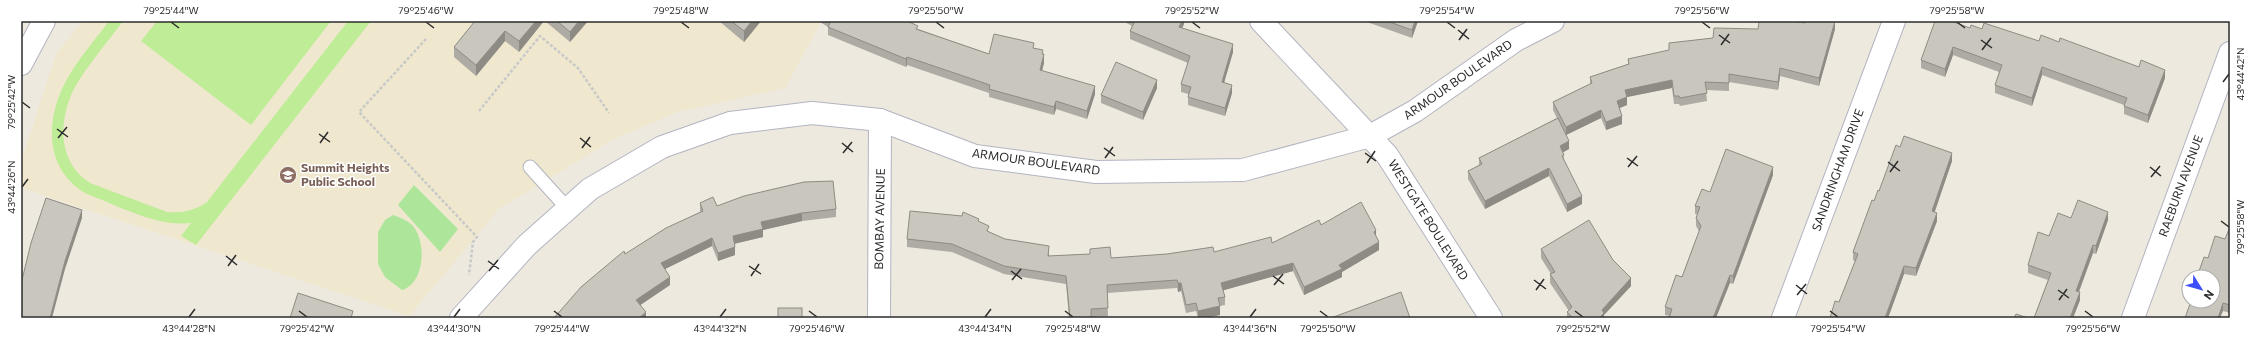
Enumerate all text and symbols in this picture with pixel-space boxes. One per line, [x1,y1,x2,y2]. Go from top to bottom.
text: 79°25'44"W [143,4,199,16]
text: 79°25'46"W [398,4,454,16]
text: 79°25'48"W [653,4,709,16]
text: 79°25'50"W [908,4,964,16]
text: 79°25'52"W [1165,4,1219,16]
text: 79°25'54"W [1420,4,1474,16]
text: 79°25'56"W [1674,4,1730,16]
text: 79°25'58"W [1929,4,1985,16]
street label: ARMOUR BOULEVARD [1400,36,1515,122]
text: 43°44'42"N [2234,47,2246,101]
text: 79°25'42"W [5,75,17,129]
street label: SANDRINGHAM DRIVE [1808,107,1866,233]
street label: RAEBURN AVENUE [2155,133,2205,238]
street label: ARMOUR BOULEVARD [971,145,1101,177]
street label: WESTGATE BOULEVARD [1386,157,1472,282]
text: 43°44'26"N [5,160,17,214]
place label: Summit Heights Public School [301,160,390,188]
school or university icon: Summit Heights Public School [278,165,298,185]
street label: BOMBAY AVENUE [871,168,887,270]
text: 79°25'58"W [2234,199,2246,255]
north arrow [2181,269,2221,309]
text: N [2202,288,2217,303]
text: 43°44'28"N [162,322,216,334]
text: 79°25'42"W [280,322,334,334]
text: 43°44'30"N [427,322,481,334]
text: 79°25'44"W [534,322,590,334]
text: 43°44'32"N [694,322,746,334]
text: 79°25'46"W [789,322,845,334]
text: 43°44'34"N [958,322,1012,334]
text: 79°25'48"W [1045,322,1101,334]
text: 43°44'36"N [1223,322,1277,334]
text: 79°25'50"W [1300,322,1356,334]
text: 79°25'52"W [1556,322,1610,334]
text: 79°25'54"W [1811,322,1865,334]
text: 79°25'56"W [2065,322,2121,334]

